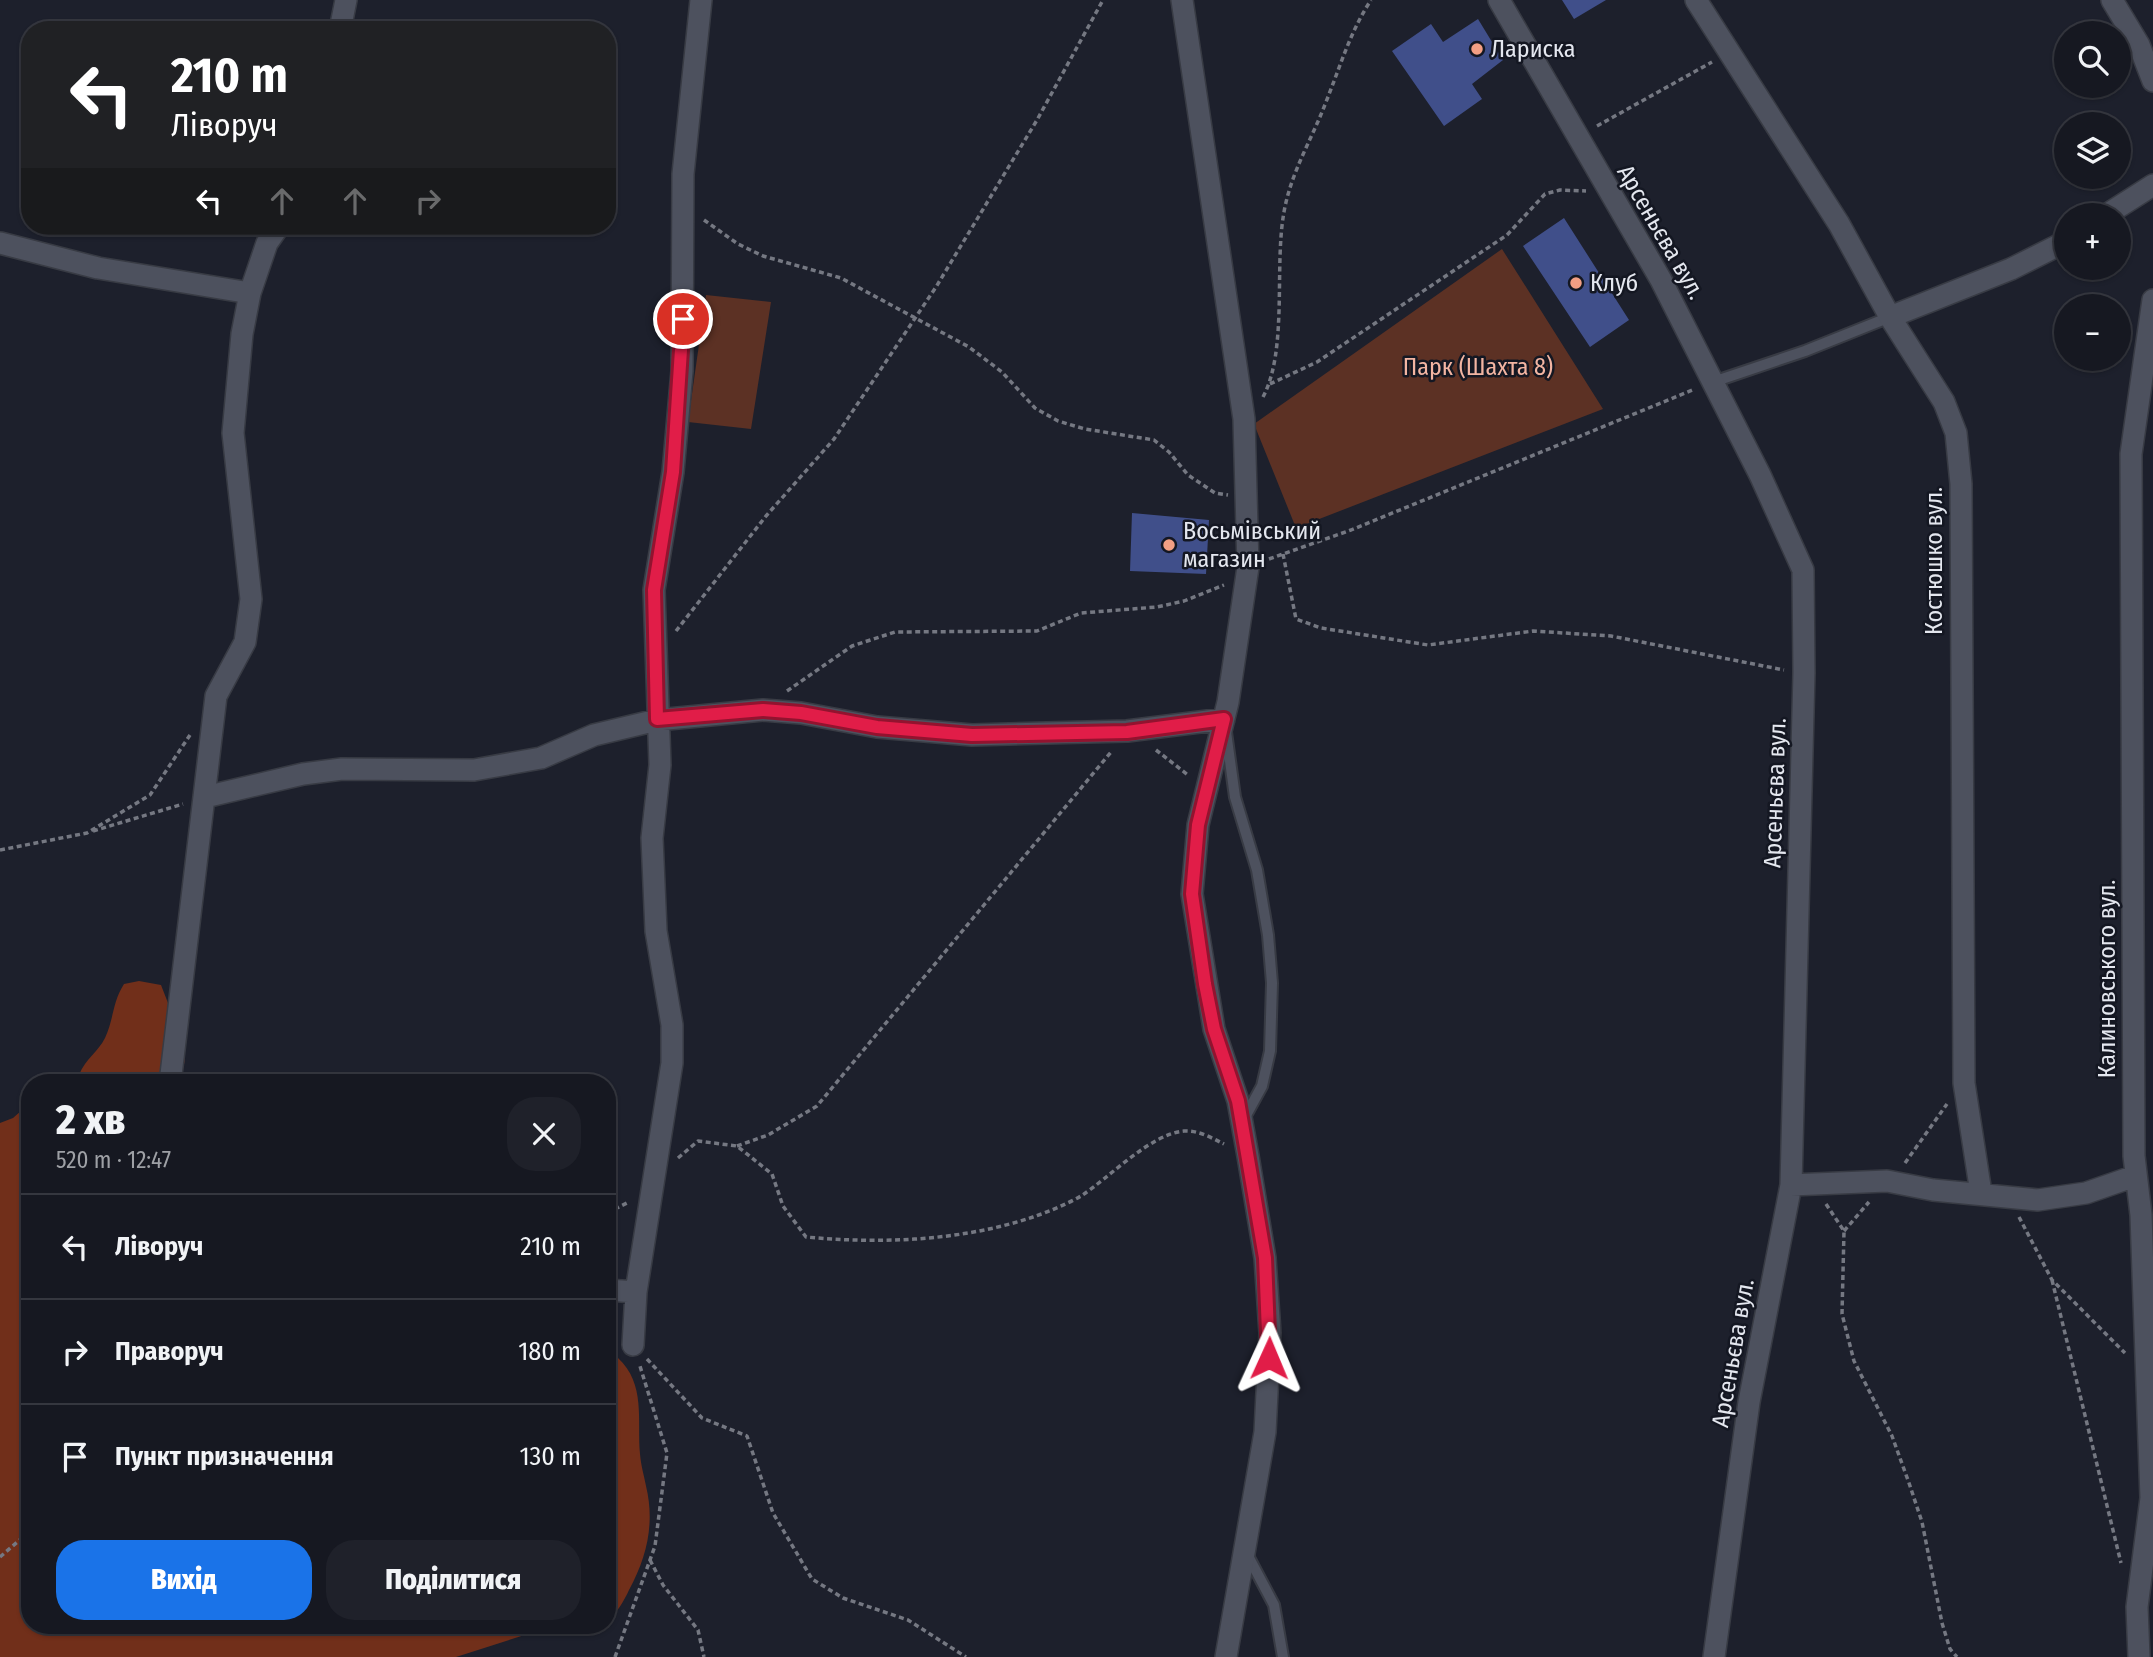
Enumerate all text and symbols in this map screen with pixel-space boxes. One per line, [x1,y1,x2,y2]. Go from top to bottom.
map controls [2054,21,2131,371]
button: search [2054,21,2131,98]
place label: Лариска [1491,35,1575,63]
marker: Лариска [1469,41,1485,57]
text: 210 m [171,46,288,105]
icon: left [56,49,147,140]
text: Ліворуч [171,106,278,144]
button: layers [2054,112,2131,189]
street label: Арсеньєва вул. [1611,160,1711,304]
icon: left [190,182,228,220]
icon: ahead [263,182,301,220]
icon: ahead [336,182,374,220]
icon: right [409,182,447,220]
button: + [2054,203,2131,280]
place label: Клуб [1590,269,1638,297]
marker: Клуб [1568,275,1584,291]
pin [653,289,713,349]
button: − [2054,294,2131,371]
icon: arrive [664,300,702,338]
park label: Парк (Шахта 8) [1403,353,1553,381]
street label: Костюшко вул. [1920,487,1948,635]
place label: Восьмівський магазин [1183,517,1321,573]
marker: Восьмівський магазин [1161,537,1177,553]
street label: Арсеньєва вул. [1758,717,1792,869]
street label: Калиновського вул. [2093,880,2121,1078]
text: 2 хв [56,1095,125,1145]
button: close [507,1097,581,1171]
text: 520 m · 12:47 [56,1146,171,1174]
icon: left [56,1228,94,1266]
text: Ліворуч [115,1231,203,1262]
text: 210 m [520,1231,581,1262]
street label: Арсеньєва вул. [1706,1277,1760,1429]
position arrow [1232,1321,1306,1395]
icon: right [56,1333,94,1371]
text: Праворуч [115,1336,224,1367]
text: 180 m [518,1336,581,1367]
icon: arrive [56,1438,94,1476]
text: Пункт призначення [115,1441,334,1472]
text: 130 m [519,1441,581,1472]
button: Вихід [56,1540,312,1620]
button: Поділитися [326,1540,581,1620]

